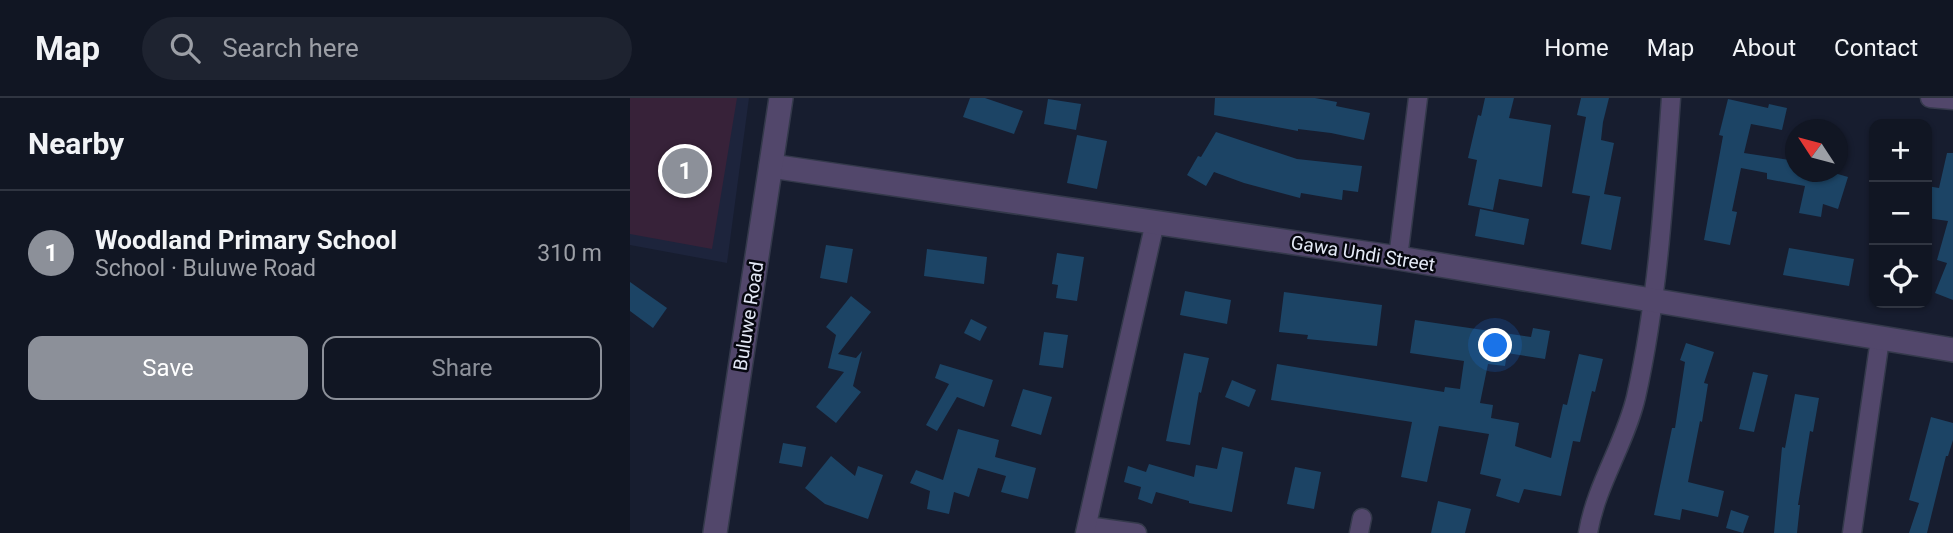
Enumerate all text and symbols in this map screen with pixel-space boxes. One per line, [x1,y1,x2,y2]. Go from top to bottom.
search box [142,17,632,80]
text: Map [35,29,100,68]
icon: search [166,29,204,67]
text: Search here [222,33,359,63]
text: Home [1544,34,1609,62]
text: Map [1647,34,1694,62]
text: About [1732,34,1796,62]
text: Contact [1834,34,1918,62]
north arrow [1785,119,1848,182]
map controls [1869,119,1932,308]
button: + [1869,119,1932,182]
text: Nearby [28,126,124,161]
pin: 1 [662,145,708,197]
button: − [1869,182,1932,245]
text: Woodland Primary School [95,225,397,255]
street label: Gawa Undi Street [1289,231,1437,276]
text: 1 [44,240,58,267]
text: 310 m [537,240,602,267]
button: locate [1869,245,1932,308]
text: School · Buluwe Road [95,255,316,282]
street label: Buluwe Road [729,260,768,372]
your location [1478,328,1512,362]
button: Save [28,336,308,400]
button: Share [322,336,602,400]

